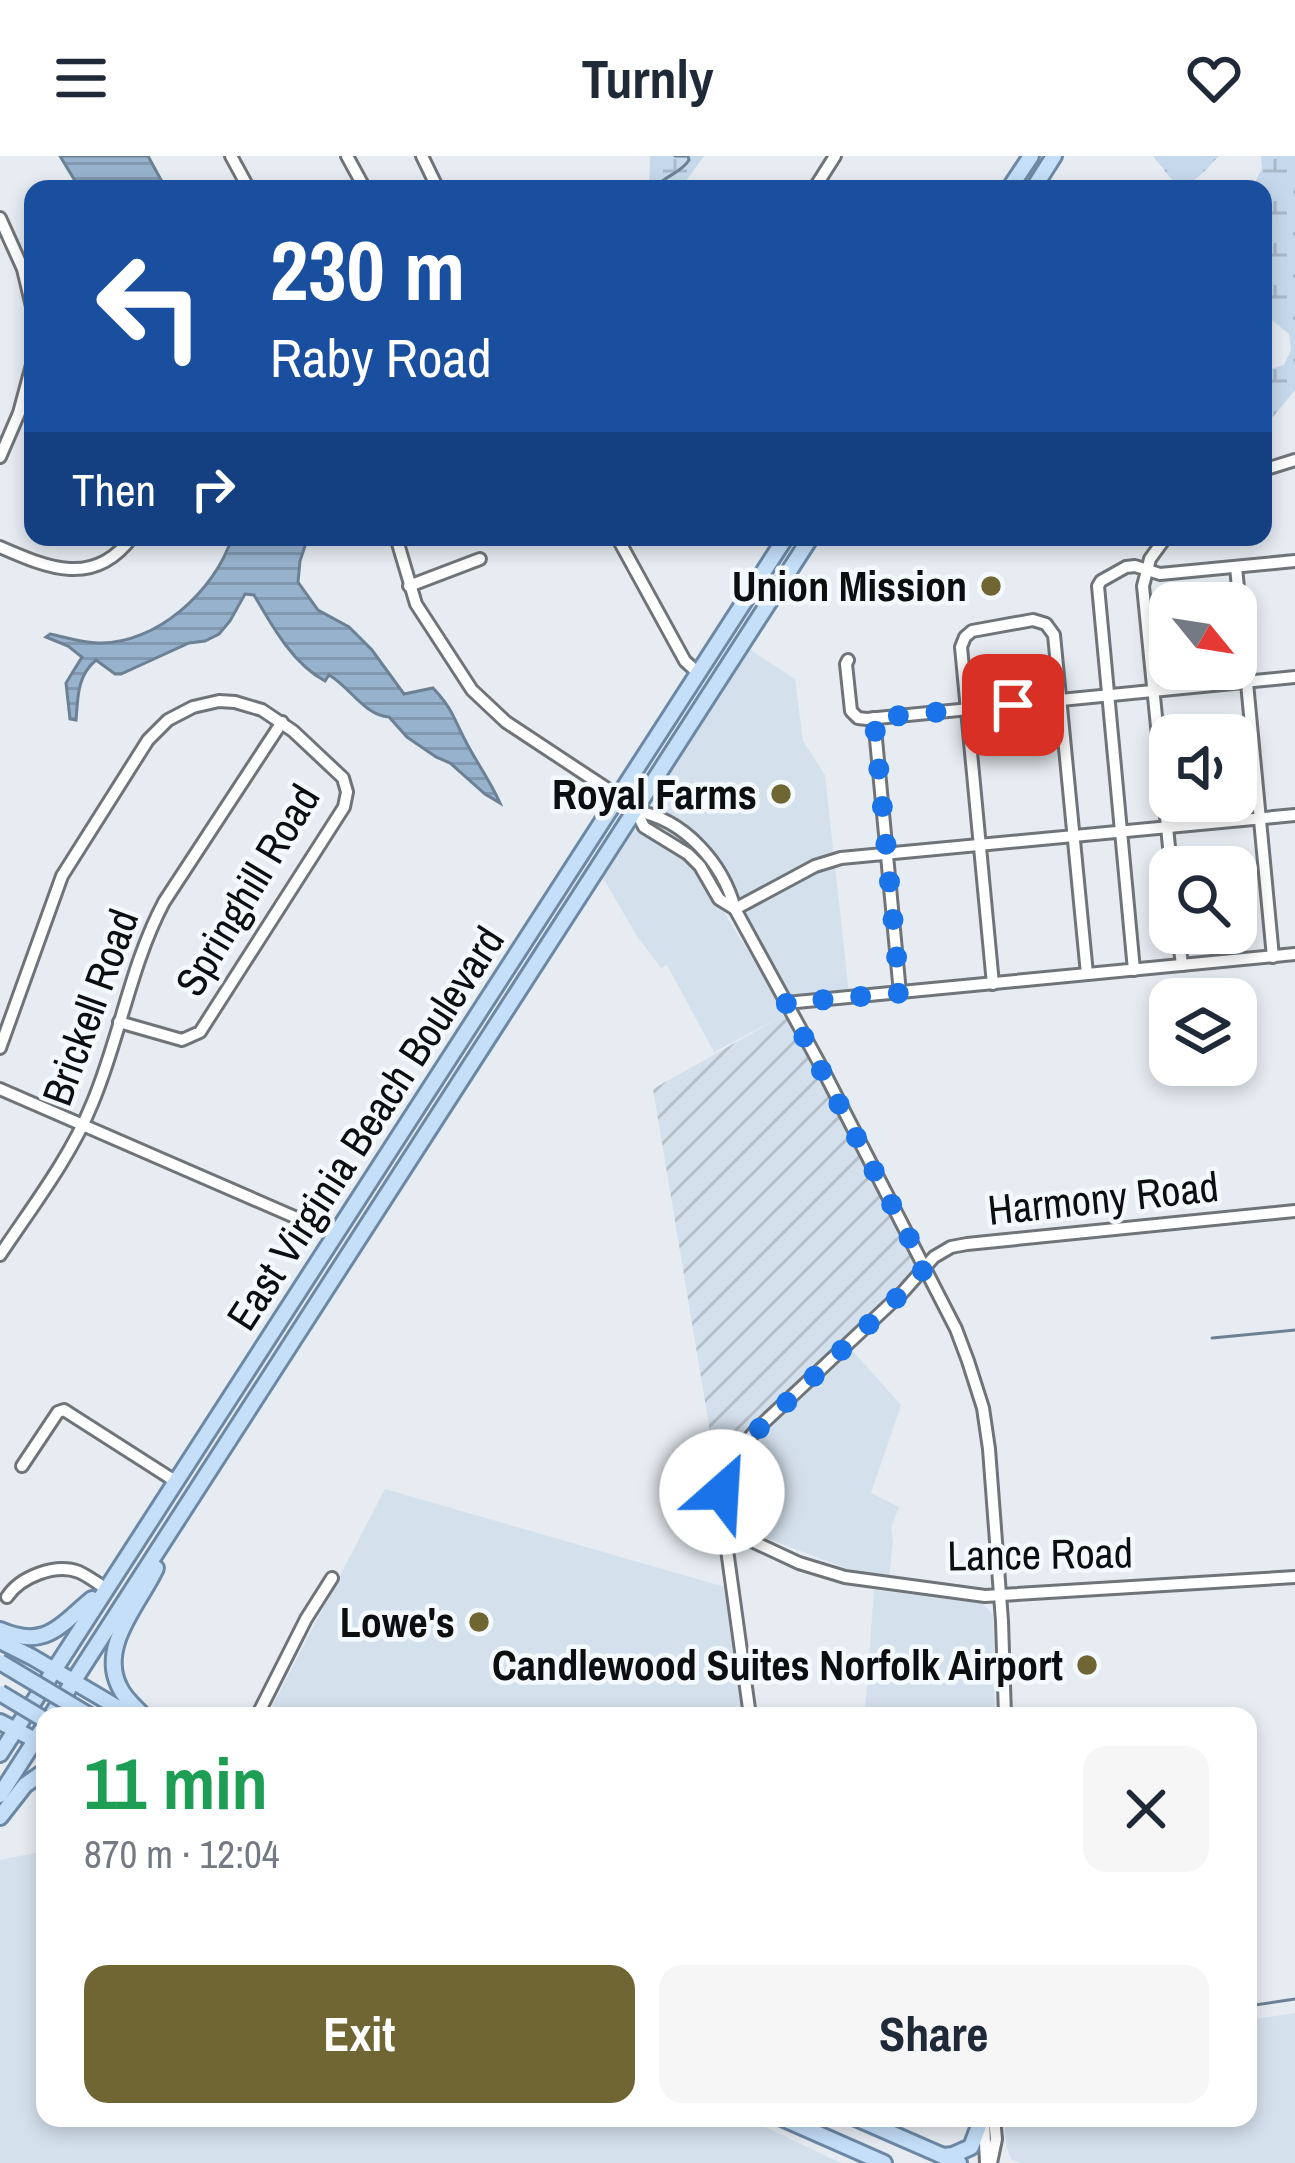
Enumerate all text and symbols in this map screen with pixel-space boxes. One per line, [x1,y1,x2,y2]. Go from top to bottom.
text: Turnly [581,42,714,115]
icon: menu [48,45,114,111]
icon: heart [1181,45,1247,111]
text: 230 m [270,213,465,326]
icon: left [72,228,228,384]
text: Raby Road [270,321,492,394]
icon: right [180,456,246,522]
text: Then [72,459,156,520]
place label: Union Mission [732,558,967,614]
marker: Union Mission [978,573,1004,599]
north arrow [1149,582,1257,690]
map controls [1149,582,1257,1086]
pin [962,654,1064,756]
icon: arrive [980,672,1046,738]
button: sound [1149,714,1257,822]
place label: Royal Farms [552,766,757,822]
street label: Springhill Road [162,774,332,1006]
marker: Royal Farms [768,781,794,807]
button: search [1149,846,1257,954]
street label: Brickell Road [29,901,151,1113]
street label: East Virginia Beach Boulevard [213,915,517,1341]
button: layers [1149,978,1257,1086]
street label: Harmony Road [985,1158,1221,1238]
position arrow [659,1429,785,1555]
street label: Lance Road [947,1524,1133,1584]
place label: Lowe's [340,1594,455,1650]
marker: Lowe's [466,1609,492,1635]
place label: Candlewood Suites Norfolk Airport [492,1637,1063,1693]
marker: Candlewood Suites Norfolk Airport [1074,1652,1100,1678]
text: 11 min [84,1734,268,1831]
button: close [1083,1746,1209,1872]
text: 870 m · 12:04 [84,1828,280,1880]
button: Exit [84,1965,635,2103]
button: Share [659,1965,1209,2103]

